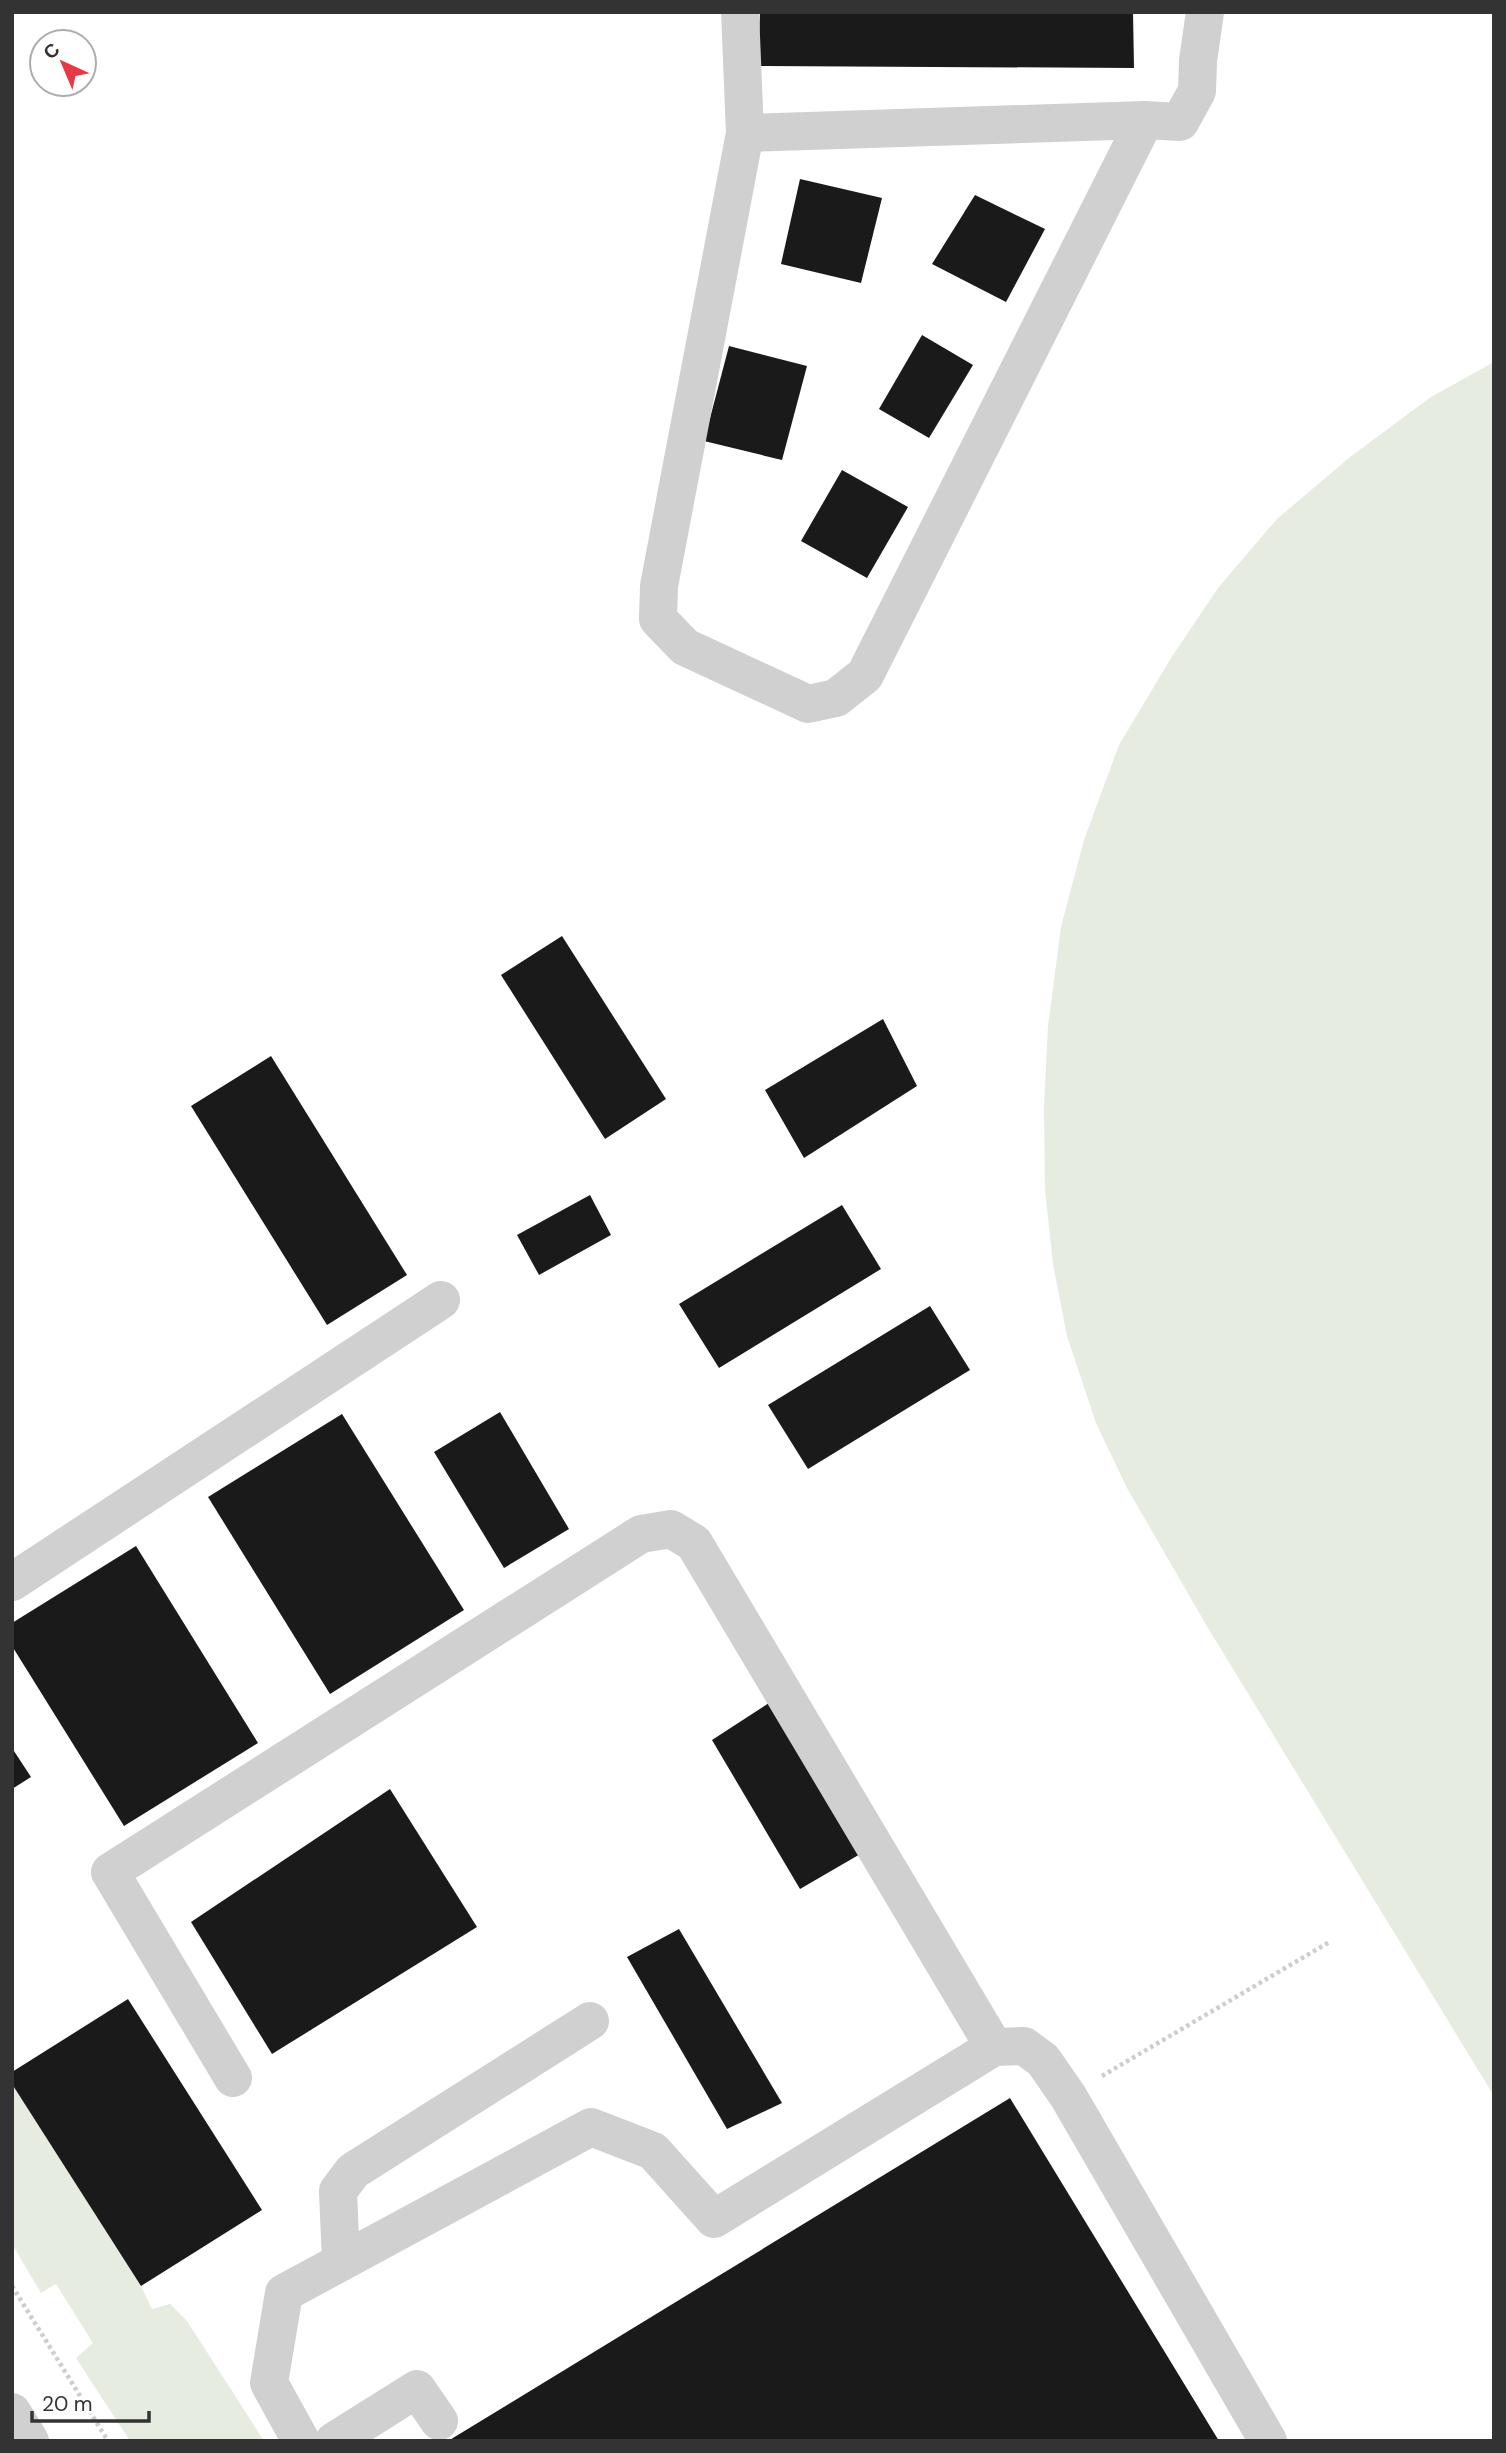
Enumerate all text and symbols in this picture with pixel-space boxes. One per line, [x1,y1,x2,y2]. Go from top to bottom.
north arrow [28,28,98,98]
text: С [38,37,65,65]
scale bar [32,2380,149,2424]
text: 20 m [42,2390,93,2418]

